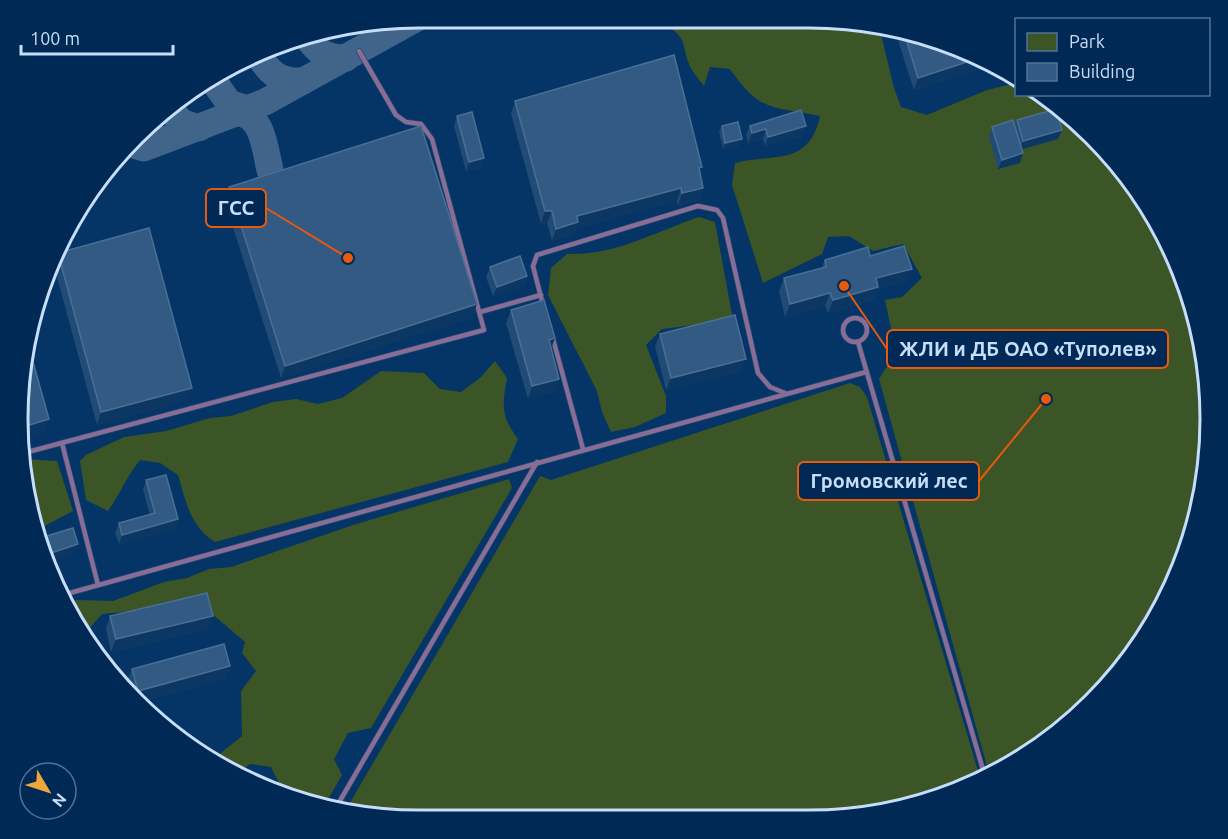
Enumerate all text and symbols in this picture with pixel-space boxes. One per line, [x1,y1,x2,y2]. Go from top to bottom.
scale bar [21,18,172,56]
legend [1015,18,1210,96]
text: 100 m [30,28,80,48]
text: Park [1069,31,1105,51]
text: Building [1069,61,1135,81]
callout: ГСС [206,189,266,227]
text: ГСС [218,196,254,219]
callout: ЖЛИ и ДБ ОАО «Туполев» [887,330,1168,368]
text: ЖЛИ и ДБ ОАО «Туполев» [899,337,1157,360]
callout: Громовский лес [798,462,979,500]
text: Громовский лес [810,469,968,492]
north arrow [18,761,78,821]
text: N [49,790,70,811]

